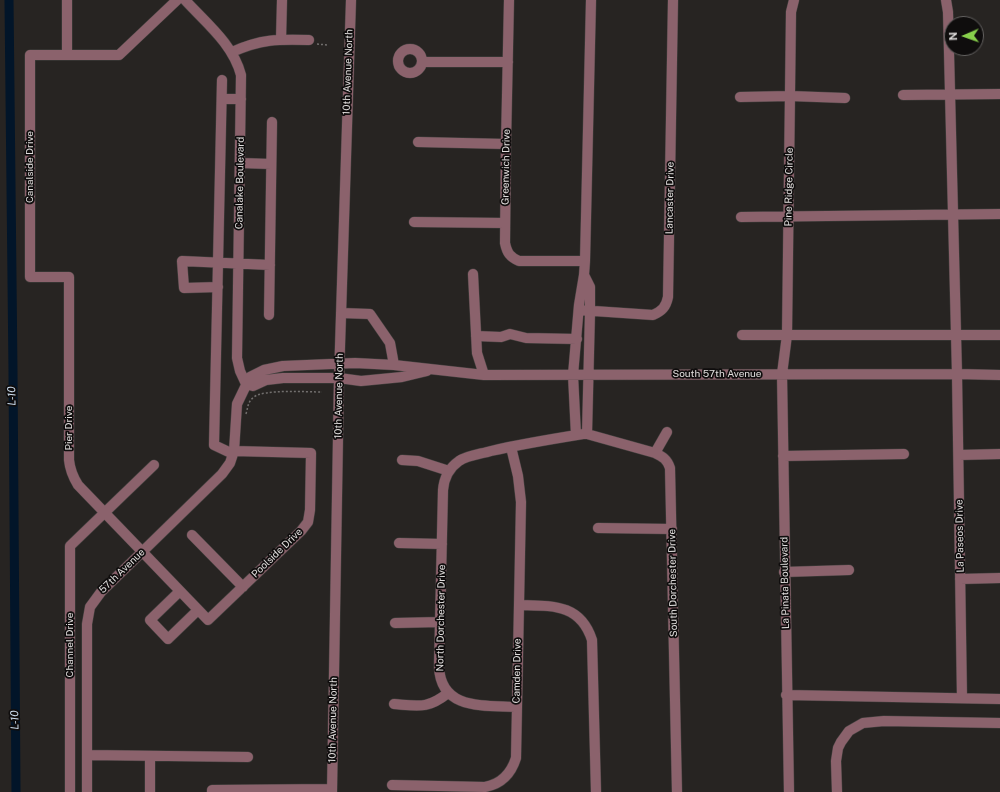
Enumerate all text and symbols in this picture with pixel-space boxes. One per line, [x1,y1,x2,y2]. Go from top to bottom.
north arrow [944,16,984,56]
street label: 10th Avenue North [341,29,355,115]
text: N [947,32,959,41]
street label: Greenwich Drive [499,129,513,205]
street label: Canalside Drive [24,131,36,203]
street label: Canalake Boulevard [233,137,247,229]
street label: Pine Ridge Circle [782,147,796,227]
street label: Lancaster Drive [663,162,677,234]
street label: 10th Avenue North [332,353,346,439]
street label: South 57th Avenue [672,368,762,380]
water label: L-10 [5,386,19,406]
street label: Pier Drive [63,406,75,450]
street label: La Paseos Drive [953,499,967,573]
street label: Poolside Drive [249,526,305,580]
street label: South Dorchester Drive [666,529,680,637]
street label: La Pinata Boulevard [778,537,792,629]
street label: 57th Avenue [97,546,147,596]
street label: North Dorchester Drive [434,565,448,671]
street label: Channel Drive [64,613,76,677]
street label: Camden Drive [510,639,524,703]
street label: 10th Avenue North [326,677,340,763]
water label: L-10 [8,710,22,730]

